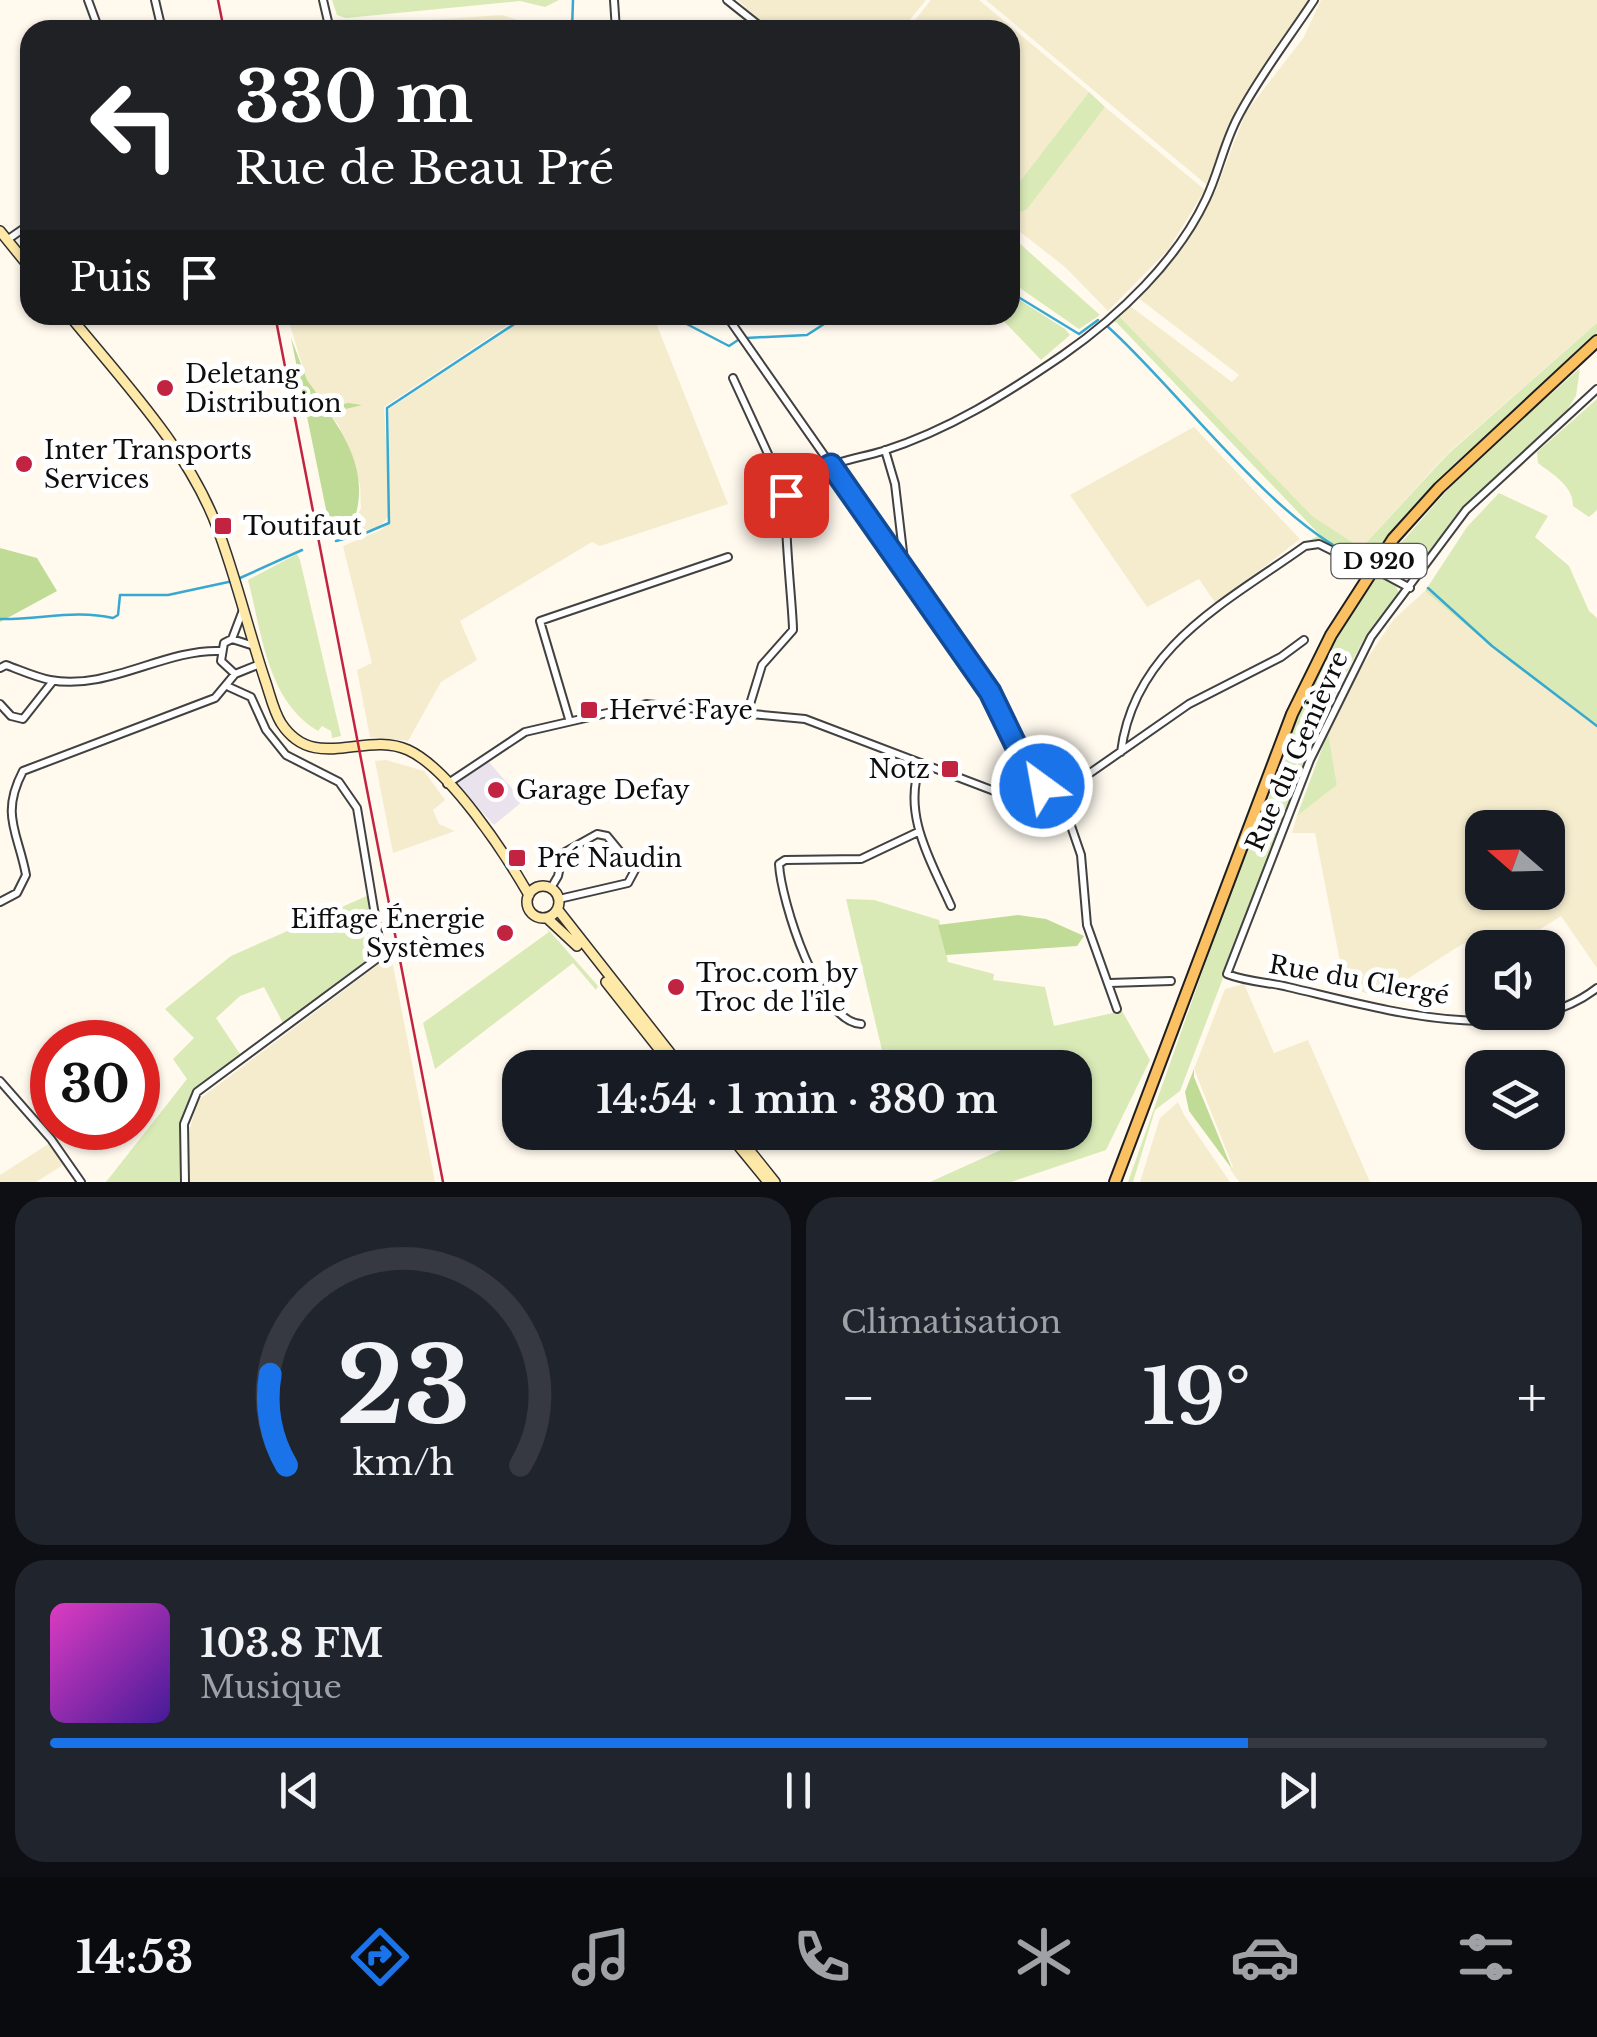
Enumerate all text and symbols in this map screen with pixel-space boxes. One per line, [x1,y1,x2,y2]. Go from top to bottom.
text: 330 m [235,54,473,141]
icon: left [70,60,200,190]
text: Rue de Beau Pré [235,140,614,196]
icon: arrive [172,250,227,305]
text: Puis [70,254,152,301]
place label: Deletang Distribution [185,359,342,419]
marker: Deletang Distribution [154,377,176,399]
place label: Inter Transports Services [44,435,252,495]
marker: Inter Transports Services [13,453,35,475]
pin [744,453,829,538]
icon: arrive [759,468,814,523]
place label: Toutifaut [243,511,362,542]
marker: Toutifaut [212,515,234,537]
road number: D 920 [1332,544,1426,578]
street label: Rue du Genièvre [1239,646,1355,856]
place label: Hervé Faye [609,695,753,726]
marker: Hervé Faye [578,699,600,721]
position arrow [990,734,1094,838]
place label: Notz [868,754,930,785]
marker: Notz [939,758,961,780]
place label: Garage Defay [516,775,690,806]
marker: Garage Defay [485,779,507,801]
north arrow [1465,810,1565,910]
map controls [1465,810,1565,1150]
place label: Pré Naudin [537,843,682,874]
marker: Pré Naudin [506,847,528,869]
place label: Eiffage Énergie Systèmes [290,903,485,964]
marker: Eiffage Énergie Systèmes [494,922,516,944]
button: sound [1465,930,1565,1030]
street label: Rue du Clergé [1267,949,1451,1011]
place label: Troc.com by Troc de l'île [696,958,858,1018]
marker: Troc.com by Troc de l'île [665,976,687,998]
speed limit sign: 30 [30,1020,160,1150]
button: layers [1465,1050,1565,1150]
text: 14:54 · 1 min · 380 m [596,1076,998,1123]
text: Climatisation [841,1302,1061,1342]
text: 23 [336,1322,470,1451]
text: 19° [1142,1351,1250,1444]
text: − [841,1364,876,1432]
text: + [1517,1364,1547,1432]
text: km/h [352,1440,454,1485]
text: 103.8 FM [200,1620,383,1667]
text: Musique [200,1667,342,1707]
icon: previous [272,1763,327,1818]
icon: pause [771,1763,826,1818]
icon: next [1270,1763,1325,1818]
icon: directions [345,1922,415,1992]
icon: music [566,1922,636,1992]
icon: phone [787,1922,857,1992]
icon: climate [1009,1922,1079,1992]
icon: car [1230,1922,1300,1992]
icon: filters [1451,1922,1521,1992]
text: 14:53 [76,1929,193,1985]

